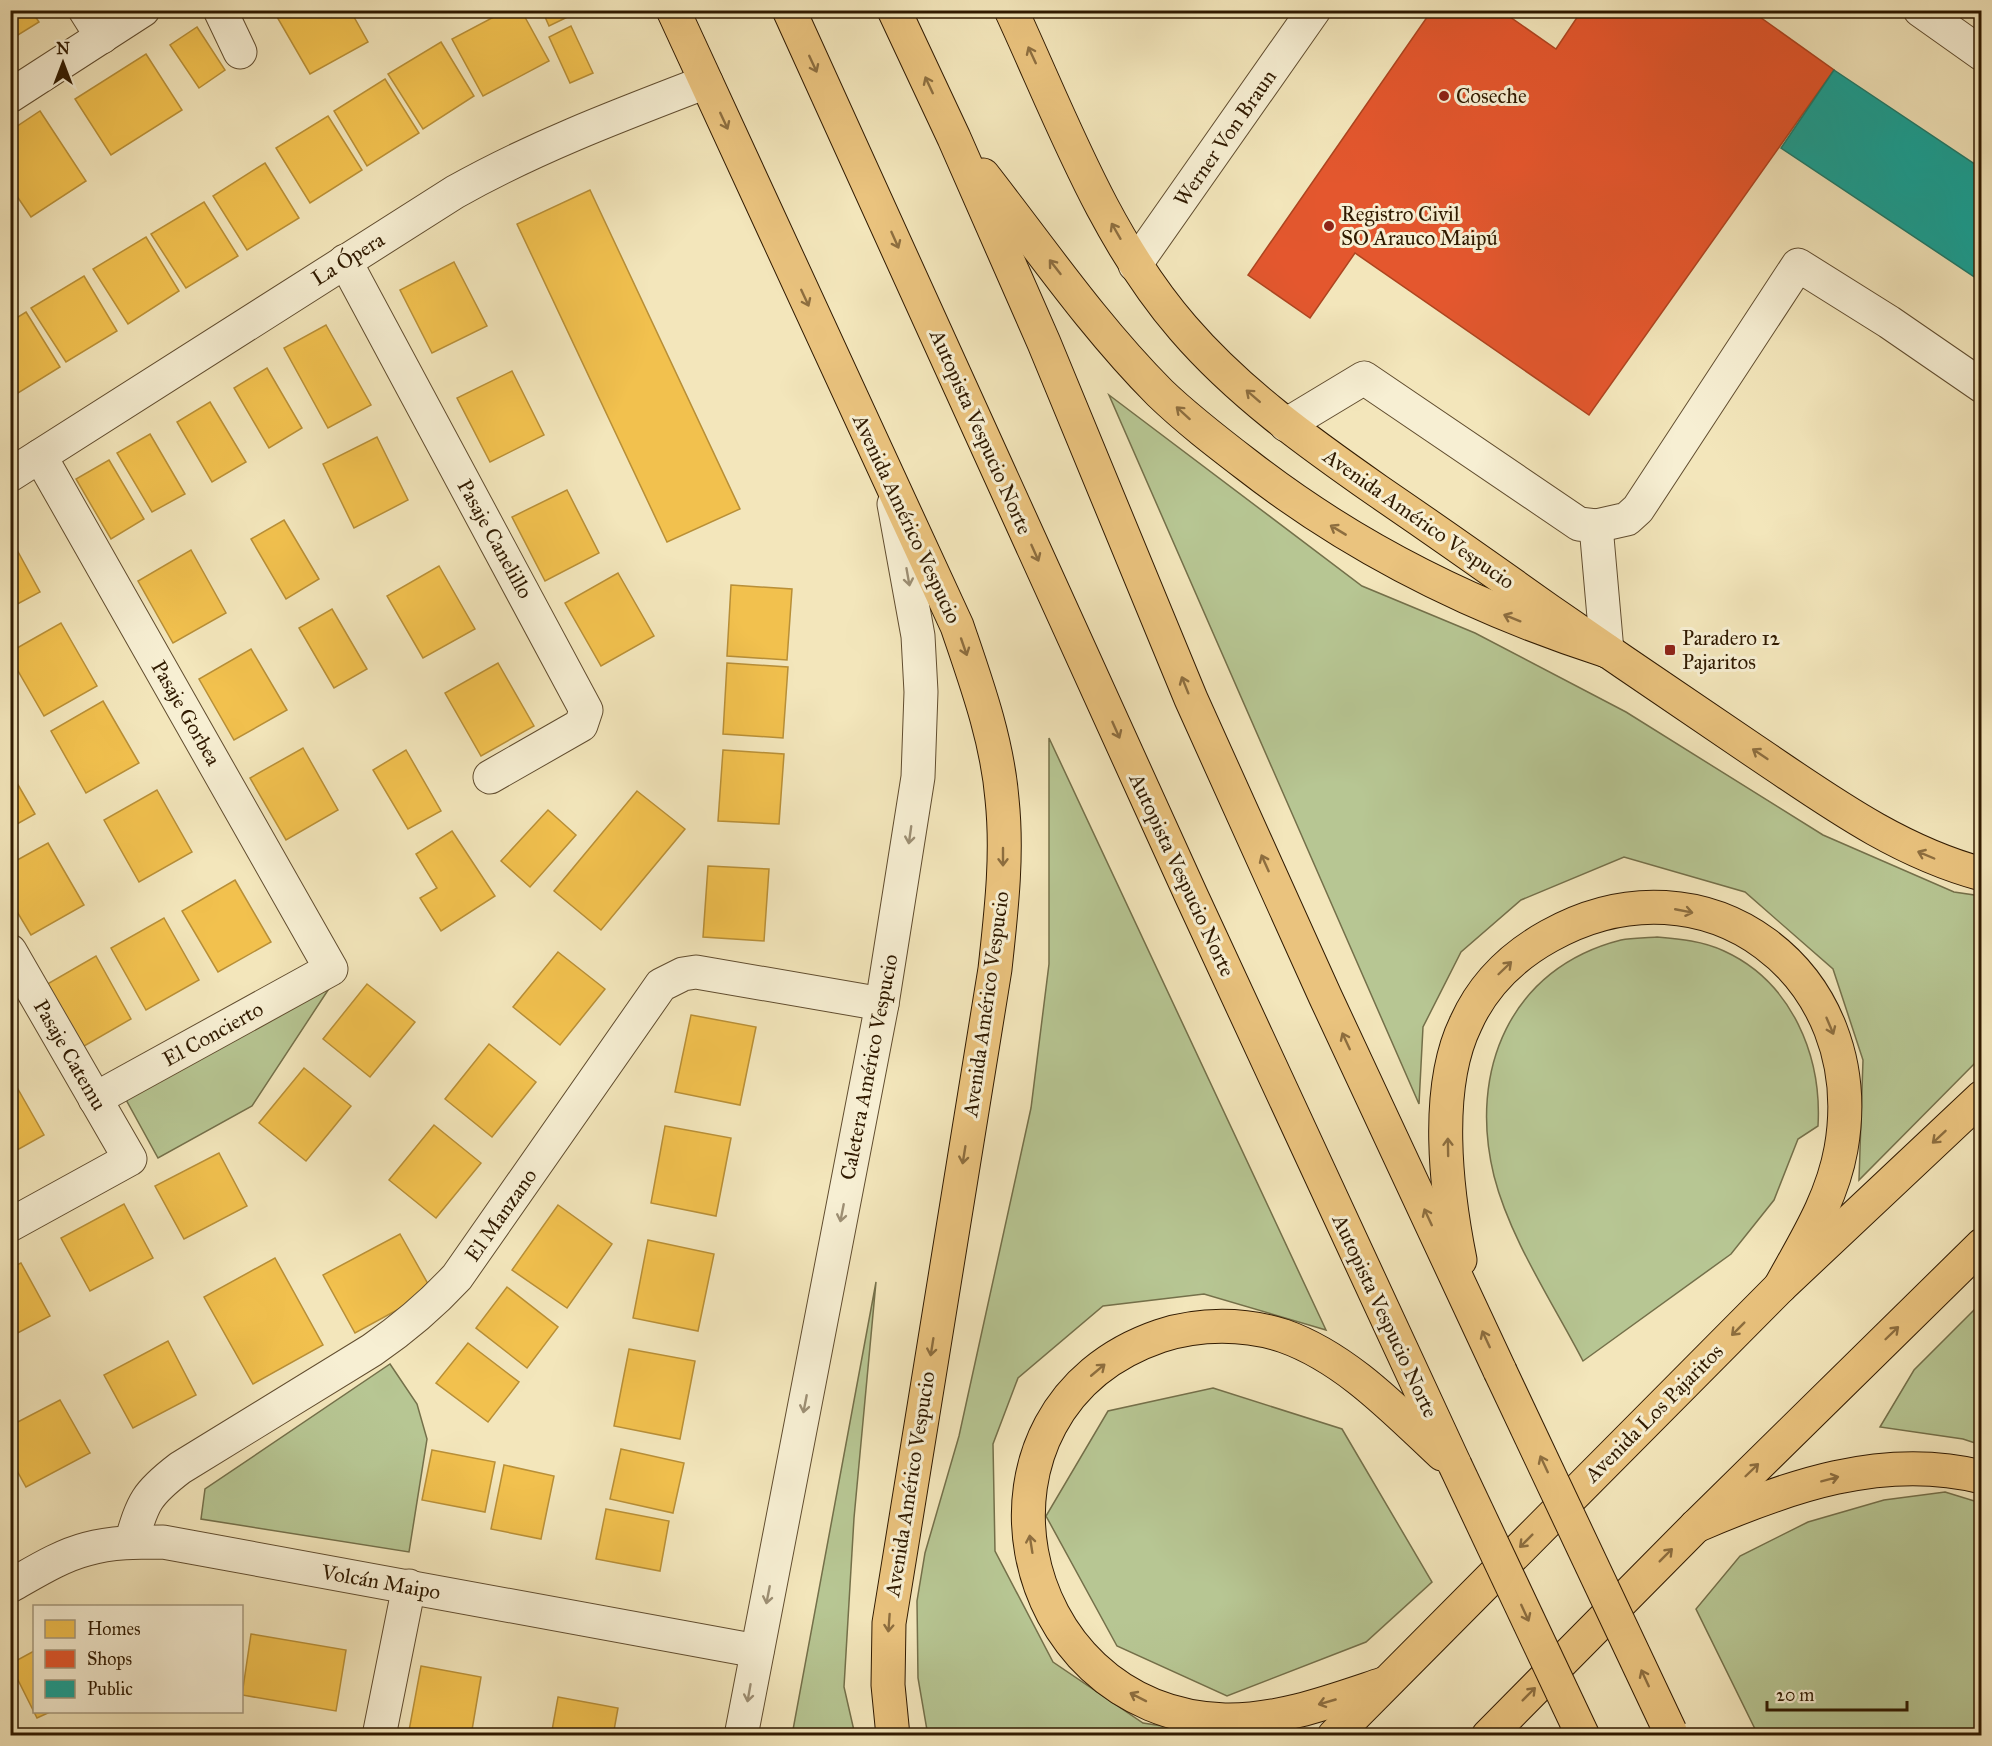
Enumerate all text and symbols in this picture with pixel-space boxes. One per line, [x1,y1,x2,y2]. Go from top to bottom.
north arrow [33,33,93,93]
text: N [56,39,70,58]
one-way arrow [1026,47,1037,65]
one-way arrow [808,54,820,72]
street label: Werner Von Braun [1168,65,1282,211]
one-way arrow [923,76,934,94]
place label: Coseche [1456,83,1527,109]
marker: Coseche [1437,89,1451,103]
one-way arrow [719,111,730,129]
place label: Registro Civil SO Arauco Maipú [1341,201,1498,251]
marker: Registro Civil SO Arauco Maipú [1322,219,1336,233]
one-way arrow [1110,223,1122,240]
street label: La Ópera [306,226,389,291]
one-way arrow [890,231,901,249]
one-way arrow [1048,259,1061,275]
one-way arrow [800,288,812,306]
street label: Autopista Vespucio Norte [924,325,1038,539]
one-way arrow [1246,389,1261,403]
one-way arrow [1175,406,1190,420]
street label: Avenida Américo Vespucio [847,410,967,628]
street label: Avenida Américo Vespucio [1318,443,1520,595]
street label: Pasaje Canelillo [452,475,539,603]
one-way arrow [1330,524,1347,536]
one-way arrow [1030,543,1041,561]
one-way arrow [903,567,914,586]
one-way arrow [1504,612,1522,623]
place label: Paradero 12 Pajaritos [1682,625,1781,675]
one-way arrow [960,637,971,656]
marker: Paradero 12 Pajaritos [1663,643,1677,657]
street label: Pasaje Gorbea [145,656,227,770]
one-way arrow [1179,677,1190,695]
one-way arrow [1110,721,1122,739]
one-way arrow [1752,748,1769,760]
street label: Autopista Vespucio Norte [1123,768,1241,981]
one-way arrow [905,824,916,844]
one-way arrow [997,847,1009,867]
one-way arrow [1918,849,1936,860]
one-way arrow [1258,855,1270,873]
street label: Avenida Américo Vespucio [957,889,1015,1119]
one-way arrow [1674,906,1693,917]
street label: Caletera Américo Vespucio [834,952,904,1182]
one-way arrow [1498,960,1513,975]
street label: Pasaje Catemu [28,995,112,1115]
street label: El Concierto [158,996,268,1072]
one-way arrow [1825,1016,1836,1035]
one-way arrow [1339,1032,1351,1050]
one-way arrow [1932,1130,1947,1144]
one-way arrow [1442,1137,1454,1157]
one-way arrow [958,1144,969,1164]
street label: El Manzano [459,1163,543,1267]
one-way arrow [836,1202,847,1222]
street label: Autopista Vespucio Norte [1326,1209,1444,1422]
one-way arrow [1422,1209,1434,1227]
one-way arrow [1731,1321,1746,1336]
one-way arrow [1884,1326,1899,1341]
one-way arrow [1479,1331,1491,1349]
one-way arrow [926,1337,937,1356]
street label: Avenida Los Pajaritos [1579,1338,1729,1488]
one-way arrow [1089,1364,1105,1377]
street label: Avenida Américo Vespucio [879,1369,941,1599]
one-way arrow [799,1394,810,1413]
one-way arrow [1537,1455,1549,1473]
one-way arrow [1745,1462,1760,1477]
one-way arrow [1820,1472,1839,1484]
one-way arrow [1519,1533,1533,1548]
one-way arrow [1025,1534,1036,1554]
one-way arrow [1659,1548,1673,1563]
street label: Volcán Maipo [318,1559,443,1605]
one-way arrow [762,1585,773,1605]
one-way arrow [1520,1604,1532,1622]
legend [33,1605,243,1713]
one-way arrow [884,1612,895,1632]
text: Homes [87,1618,141,1640]
text: Shops [87,1648,132,1670]
one-way arrow [1638,1670,1650,1688]
scale bar [1767,1674,1906,1712]
text: Public [87,1678,133,1700]
one-way arrow [743,1683,754,1703]
text: 20 m [1776,1684,1814,1706]
one-way arrow [1521,1686,1536,1701]
one-way arrow [1129,1691,1147,1703]
one-way arrow [1318,1697,1337,1709]

